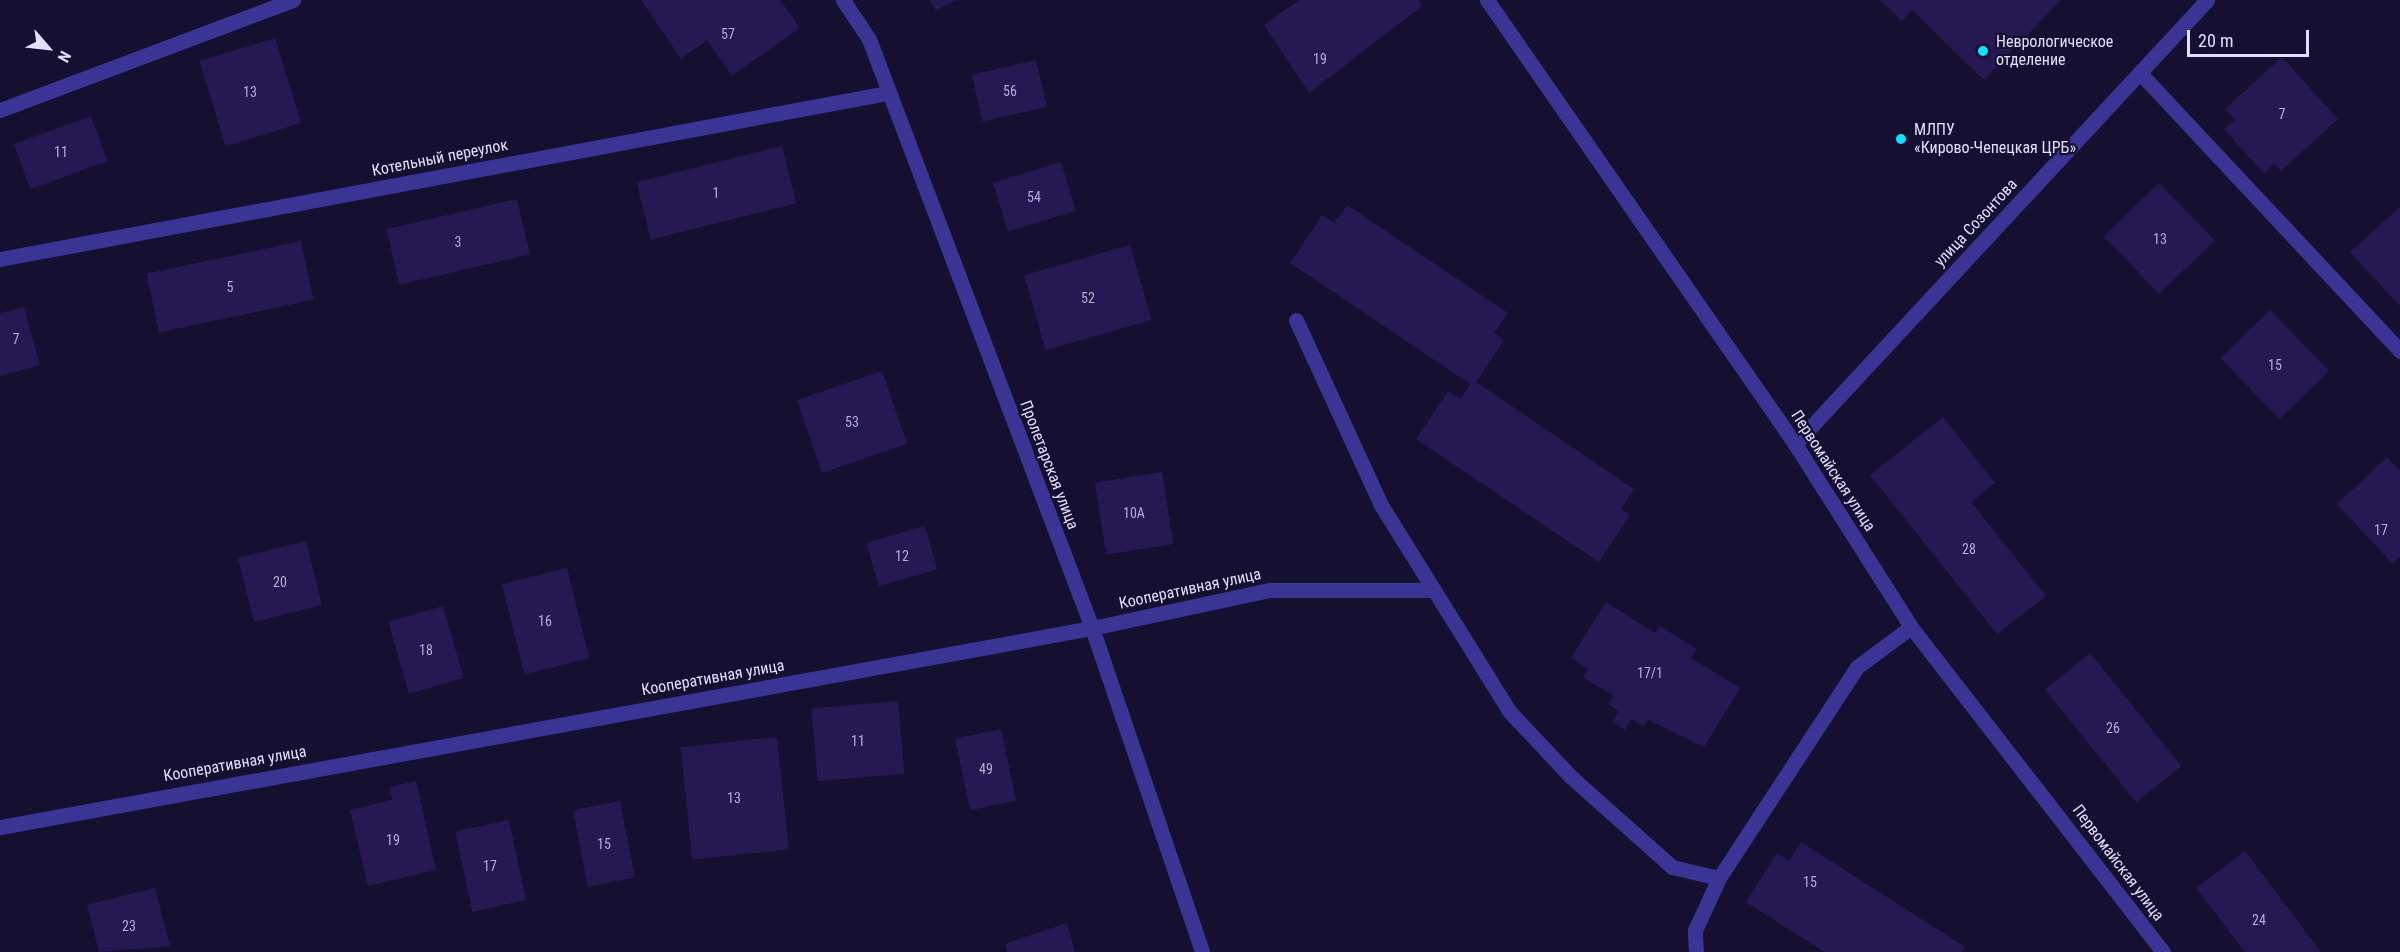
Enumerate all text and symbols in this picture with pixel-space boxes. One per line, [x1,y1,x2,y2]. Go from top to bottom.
north arrow [18,18,78,78]
scale bar [2190,18,2312,56]
house number: 57 [721,26,735,42]
text: 20 m [2198,30,2233,51]
place label: Неврологическое отделение [1996,32,2113,70]
marker: Неврологическое отделение [1974,42,1992,60]
text: N [54,48,75,65]
house number: 19 [1313,51,1327,67]
house number: 56 [1003,83,1017,99]
house number: 13 [243,84,257,100]
house number: 7 [2279,106,2285,122]
place label: МЛПУ «Кирово-Чепецкая ЦРБ» [1914,120,2076,158]
marker: МЛПУ «Кирово-Чепецкая ЦРБ» [1892,130,1910,148]
street label: Котельный переулок [370,135,510,181]
house number: 11 [54,144,68,160]
street label: улица Созонтова [1930,175,2022,271]
house number: 1 [713,185,719,201]
house number: 54 [1027,189,1041,205]
house number: 13 [2153,231,2167,247]
house number: 3 [455,234,461,250]
house number: 5 [227,279,233,295]
house number: 52 [1081,290,1095,306]
house number: 7 [13,331,19,347]
house number: 15 [2268,357,2282,373]
street label: Пролетарская улица [1016,398,1082,532]
street label: Первомайская улица [1787,407,1879,535]
house number: 53 [845,414,859,430]
house number: 10А [1123,505,1145,521]
house number: 17 [2374,522,2388,538]
house number: 28 [1962,541,1976,557]
house number: 12 [895,548,909,564]
street label: Кооперативная улица [1117,565,1263,613]
house number: 20 [273,574,287,590]
house number: 16 [538,613,552,629]
house number: 18 [419,642,433,658]
street label: Кооперативная улица [640,656,786,700]
house number: 17/1 [1637,665,1663,681]
house number: 26 [2106,720,2120,736]
house number: 11 [851,733,865,749]
street label: Кооперативная улица [162,742,308,786]
house number: 49 [979,761,993,777]
house number: 13 [727,790,741,806]
street label: Первомайская улица [2068,801,2168,925]
house number: 19 [386,832,400,848]
house number: 15 [597,836,611,852]
house number: 17 [483,858,497,874]
house number: 15 [1803,874,1817,890]
house number: 24 [2252,912,2266,928]
house number: 23 [122,918,136,934]

